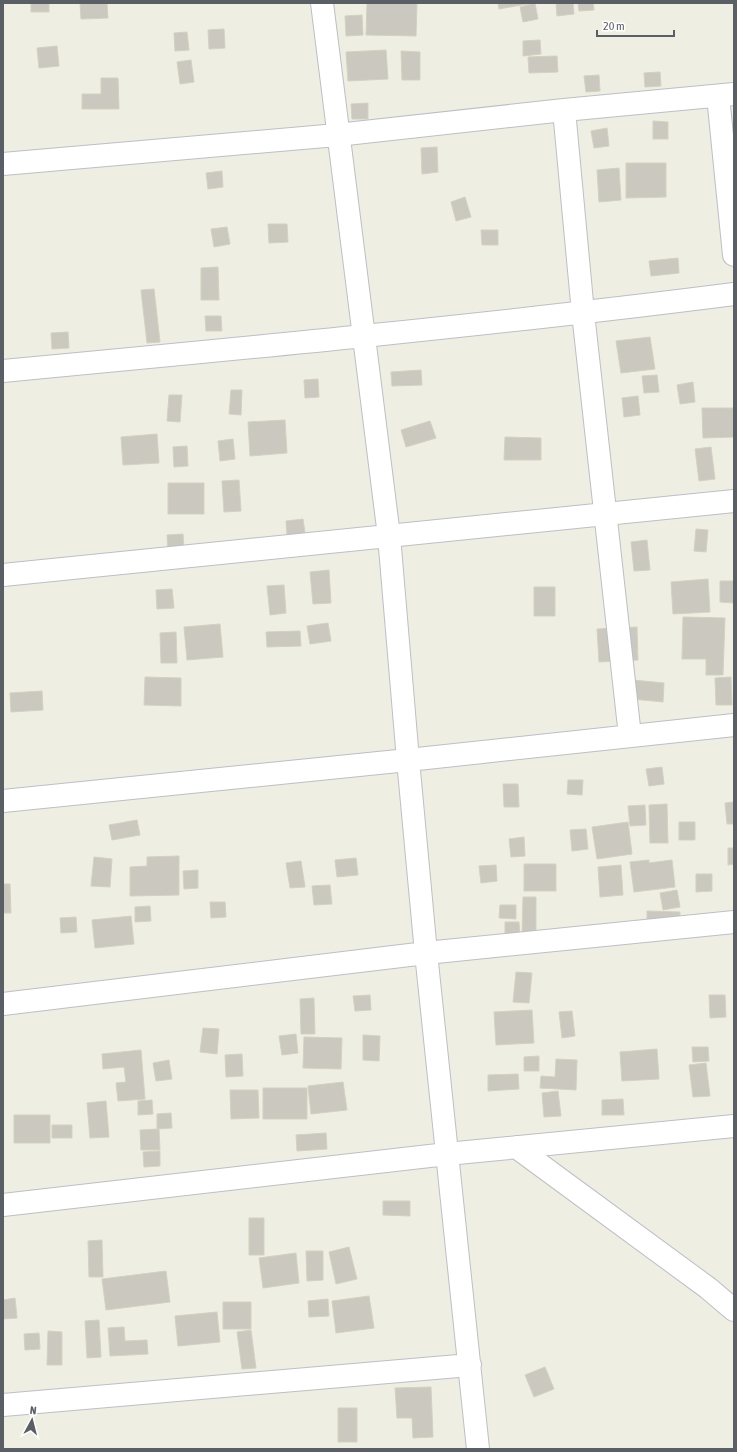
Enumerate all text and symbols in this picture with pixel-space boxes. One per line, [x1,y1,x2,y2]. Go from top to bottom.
scale bar [597,12,674,38]
text: 20 m [603,19,625,33]
north arrow [12,1400,52,1440]
text: N [29,1404,37,1416]

